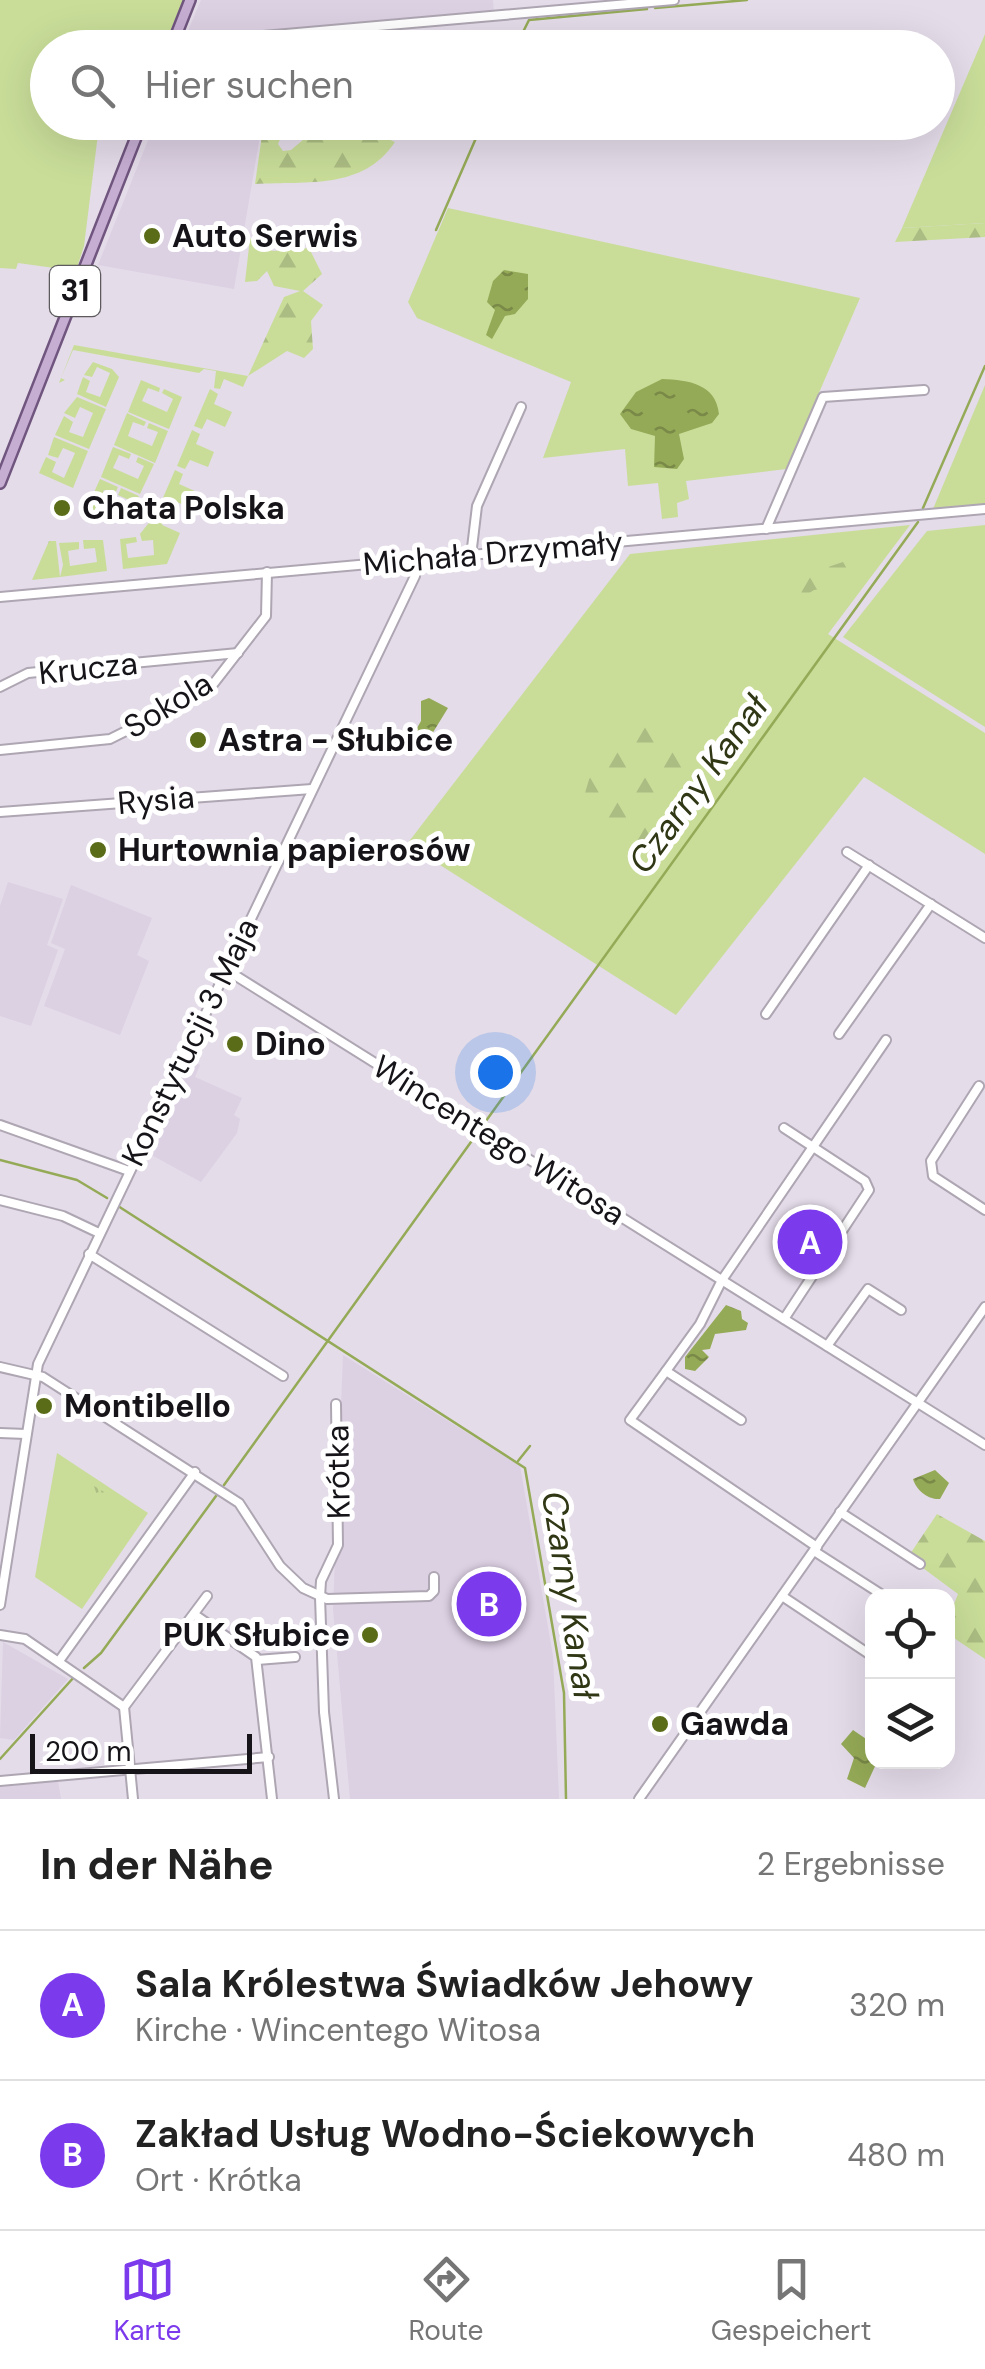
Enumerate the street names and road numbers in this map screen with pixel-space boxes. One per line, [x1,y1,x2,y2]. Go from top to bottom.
road number: 31 [50,266,100,316]
street label: Michała Drzymały [361,521,625,585]
street label: Krucza [36,642,140,694]
street label: Sokola [116,662,220,748]
street label: Rysia [116,776,196,824]
street label: Konstytucji 3 Maja [112,911,268,1173]
street label: Wincentego Witosa [365,1045,633,1235]
street label: Krótka [316,1425,360,1519]

